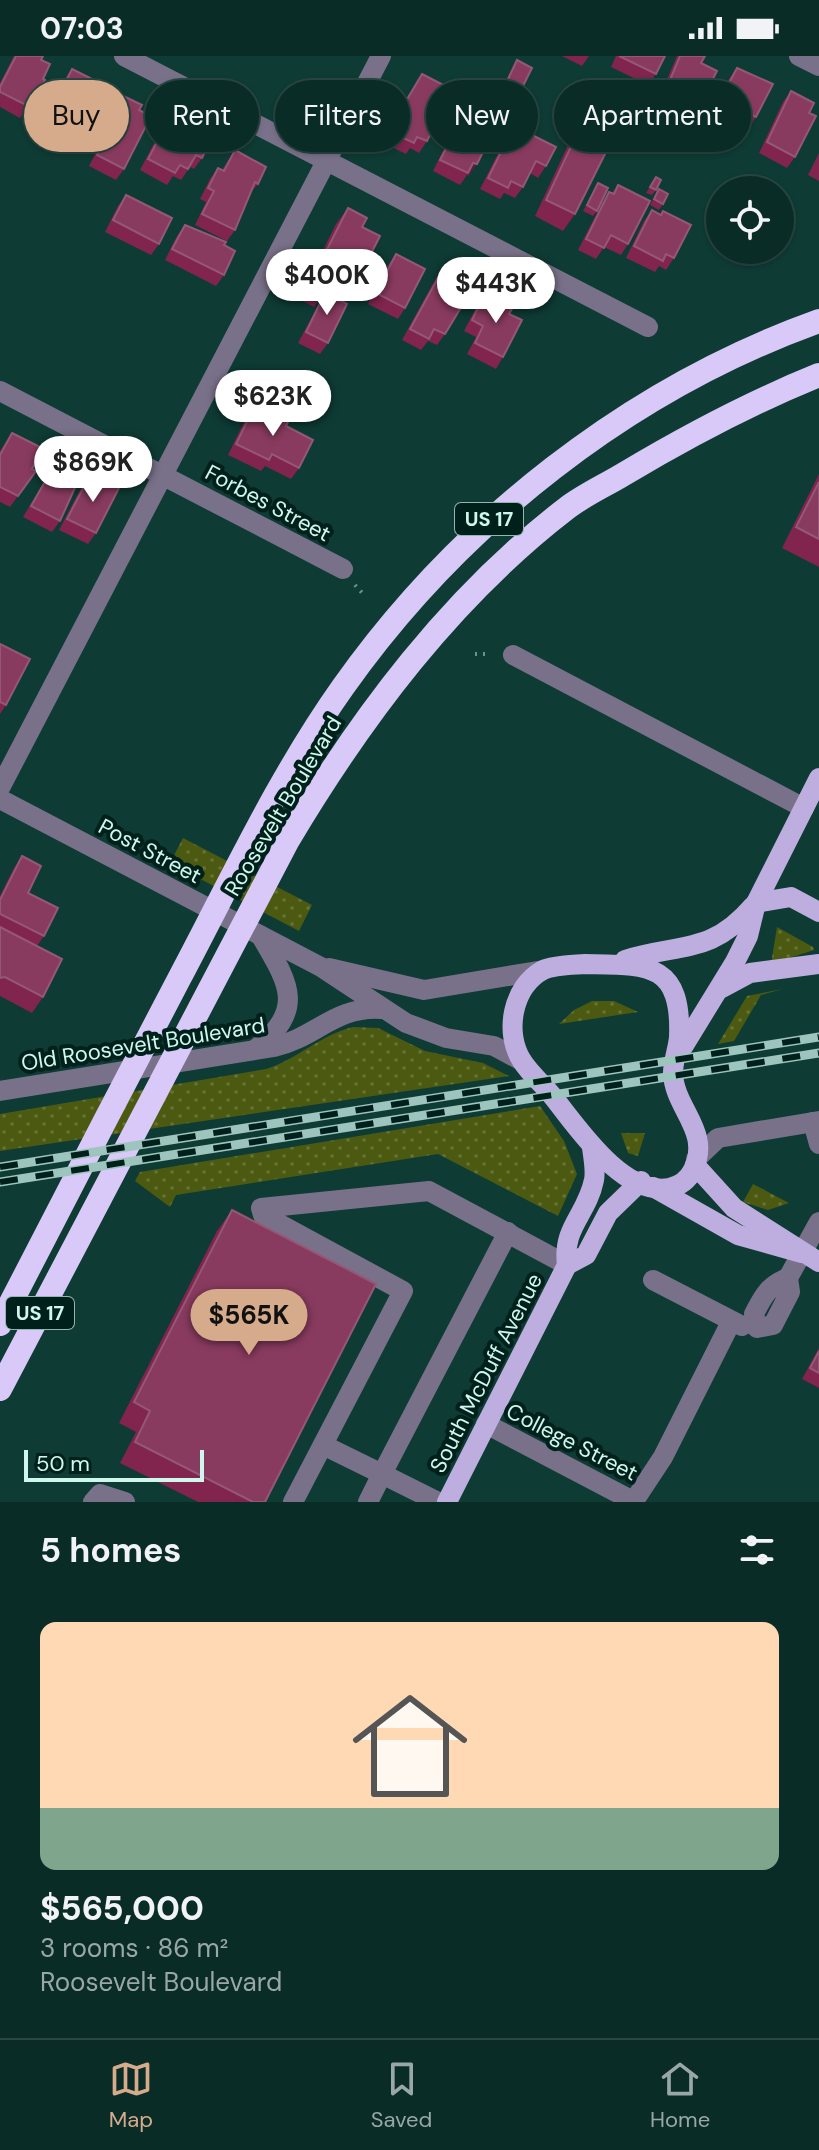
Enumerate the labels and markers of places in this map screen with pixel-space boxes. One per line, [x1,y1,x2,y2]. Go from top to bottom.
pin: $400K [271,249,383,317]
pin: $443K [440,257,552,325]
pin: $623K [217,370,329,438]
pin: $869K [37,436,149,504]
pin: $565K [193,1289,305,1357]

